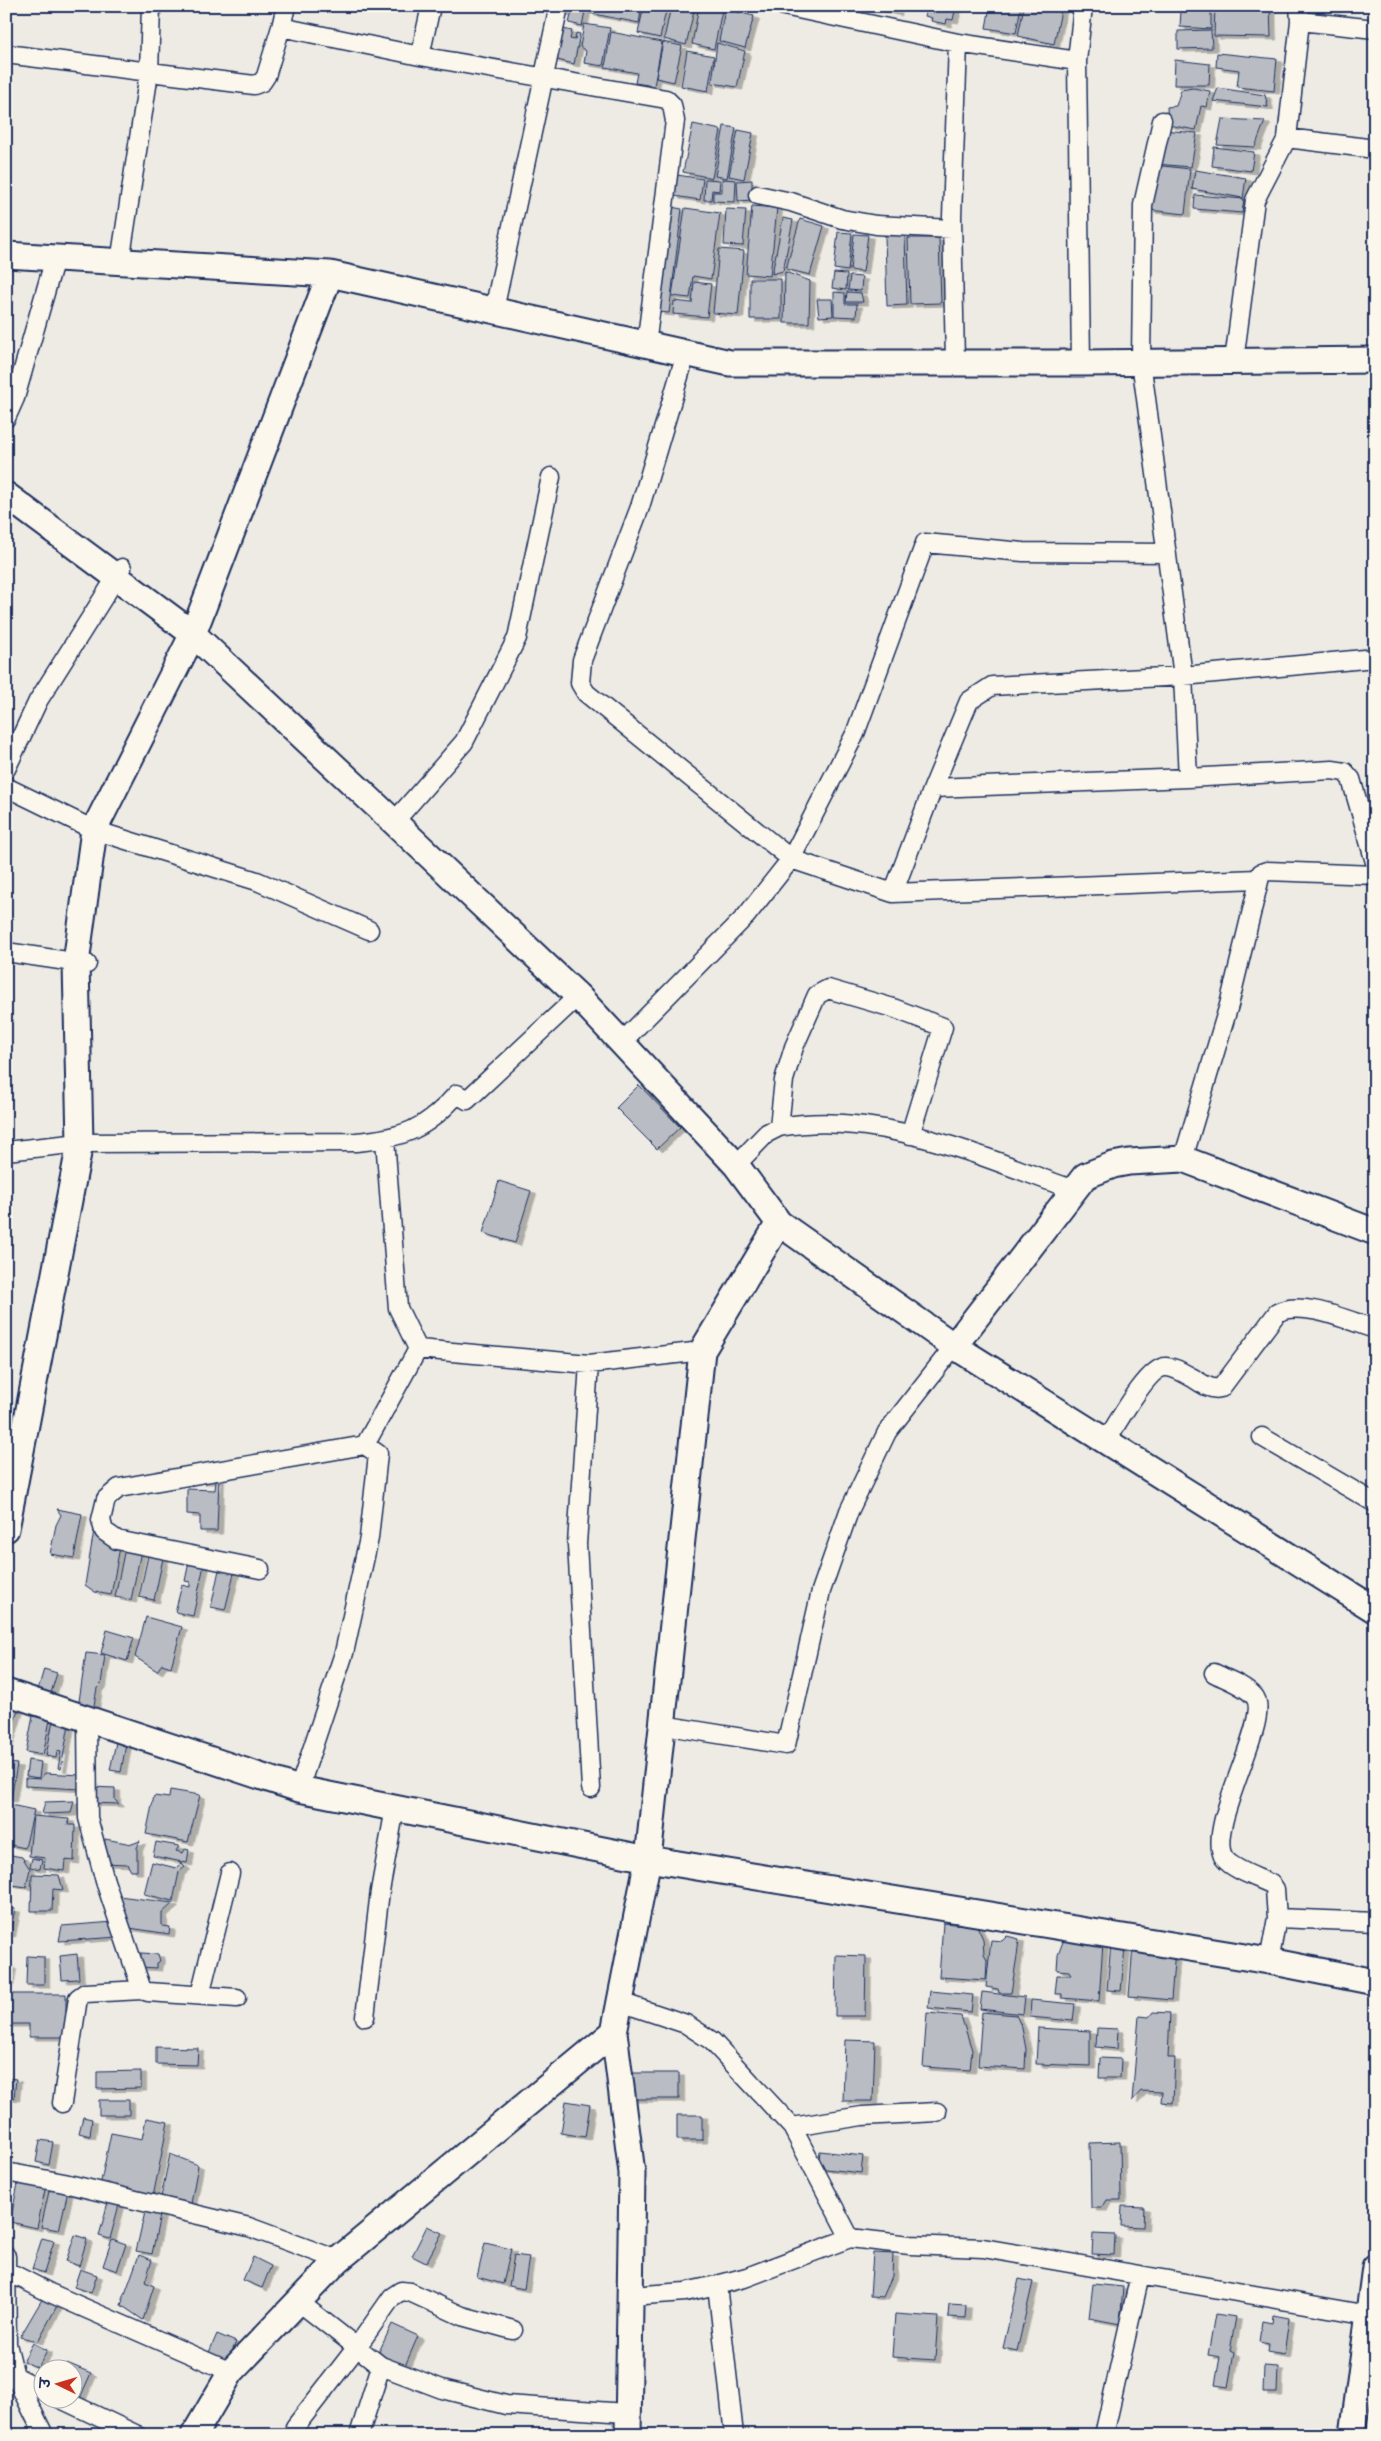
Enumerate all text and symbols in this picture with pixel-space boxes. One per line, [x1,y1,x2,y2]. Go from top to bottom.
north arrow [32,2358,82,2408]
text: उ [36,2376,56,2390]

